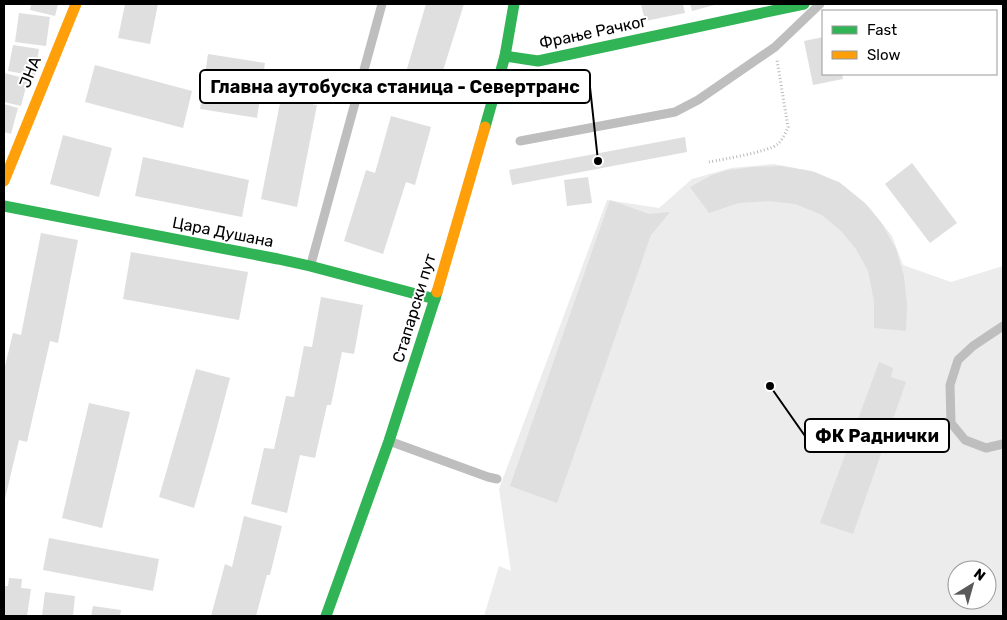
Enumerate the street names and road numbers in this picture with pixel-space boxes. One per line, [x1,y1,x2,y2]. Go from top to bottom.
street label: Фрање Рачког [537,11,649,53]
street label: ЈНА [15,53,45,91]
street label: Цара Душана [171,213,275,251]
street label: Стапарски пут [388,251,440,365]

